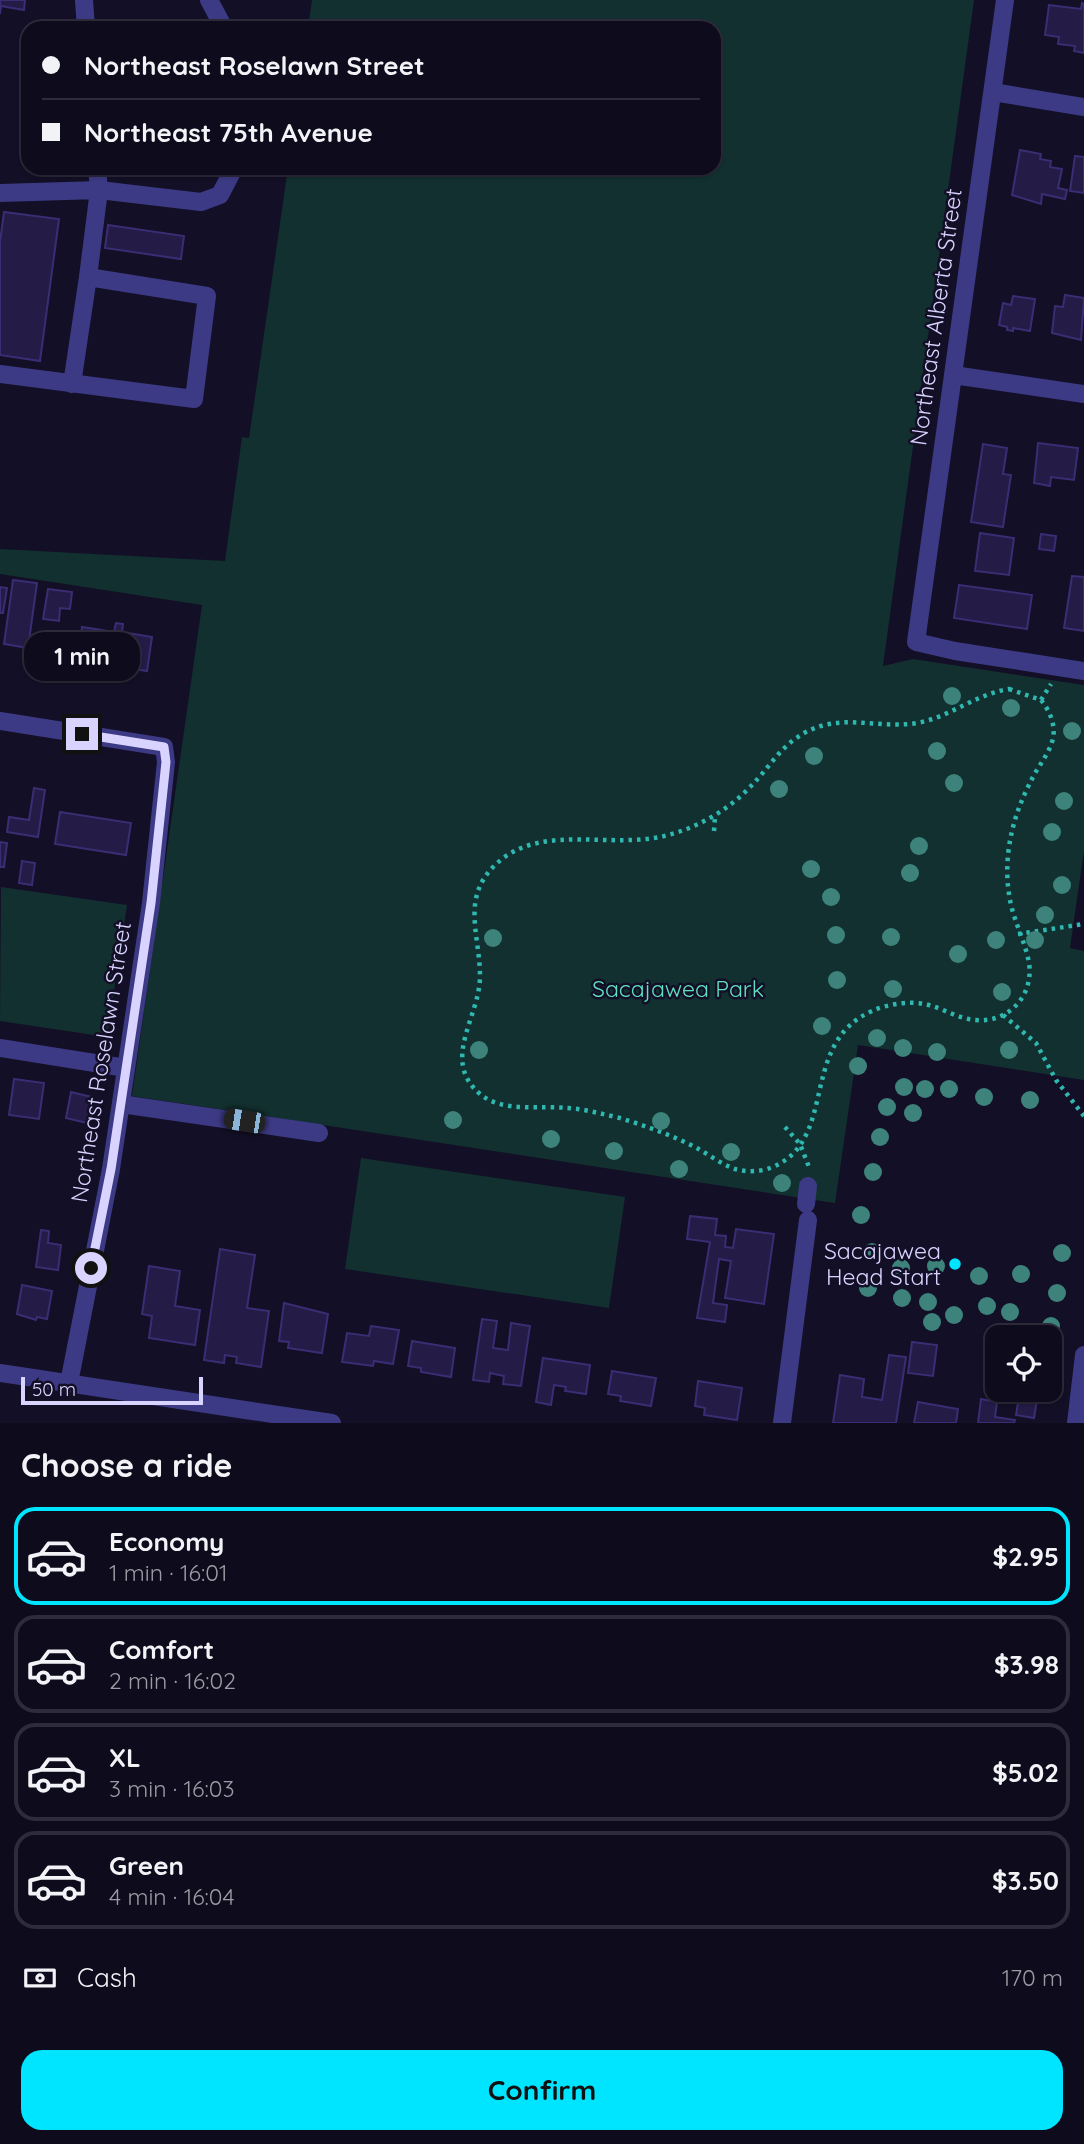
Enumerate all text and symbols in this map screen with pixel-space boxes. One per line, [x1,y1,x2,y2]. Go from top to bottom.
text: Northeast Roselawn Street [84,49,425,82]
text: Northeast 75th Avenue [84,116,373,149]
street label: Northeast Alberta Street [903,186,968,447]
callout: 1 min [24,632,140,682]
text: 1 min [54,642,110,671]
route end [66,718,98,750]
street label: Northeast Roselawn Street [64,919,137,1204]
park label: Sacajawea Park [592,974,764,1003]
car [222,1107,267,1135]
place label: Sacajawea Head Start [824,1236,941,1291]
route start [75,1252,107,1284]
marker: Sacajawea Head Start [947,1256,963,1272]
map controls [985,1325,1062,1402]
button: locate [985,1325,1062,1402]
scale bar [21,1374,203,1406]
text: 50 m [32,1377,76,1401]
text: Choose a ride [21,1445,233,1485]
icon: car [25,1525,88,1588]
text: Economy [109,1525,224,1558]
text: $2.95 [992,1540,1059,1573]
text: 1 min · 16:01 [109,1558,227,1587]
icon: car [25,1633,88,1696]
text: Comfort [109,1633,214,1666]
text: $3.98 [994,1648,1059,1681]
text: 2 min · 16:02 [109,1666,236,1695]
icon: car [25,1741,88,1804]
text: XL [109,1741,141,1774]
text: $5.02 [992,1756,1059,1789]
text: 3 min · 16:03 [109,1774,235,1803]
icon: car [25,1849,88,1912]
text: Green [109,1849,184,1882]
text: $3.50 [992,1864,1059,1897]
text: 4 min · 16:04 [109,1882,235,1911]
icon: cash [21,1959,59,1997]
text: Cash [77,1961,137,1994]
text: 170 m [1002,1963,1063,1992]
button: Confirm [21,2050,1063,2130]

